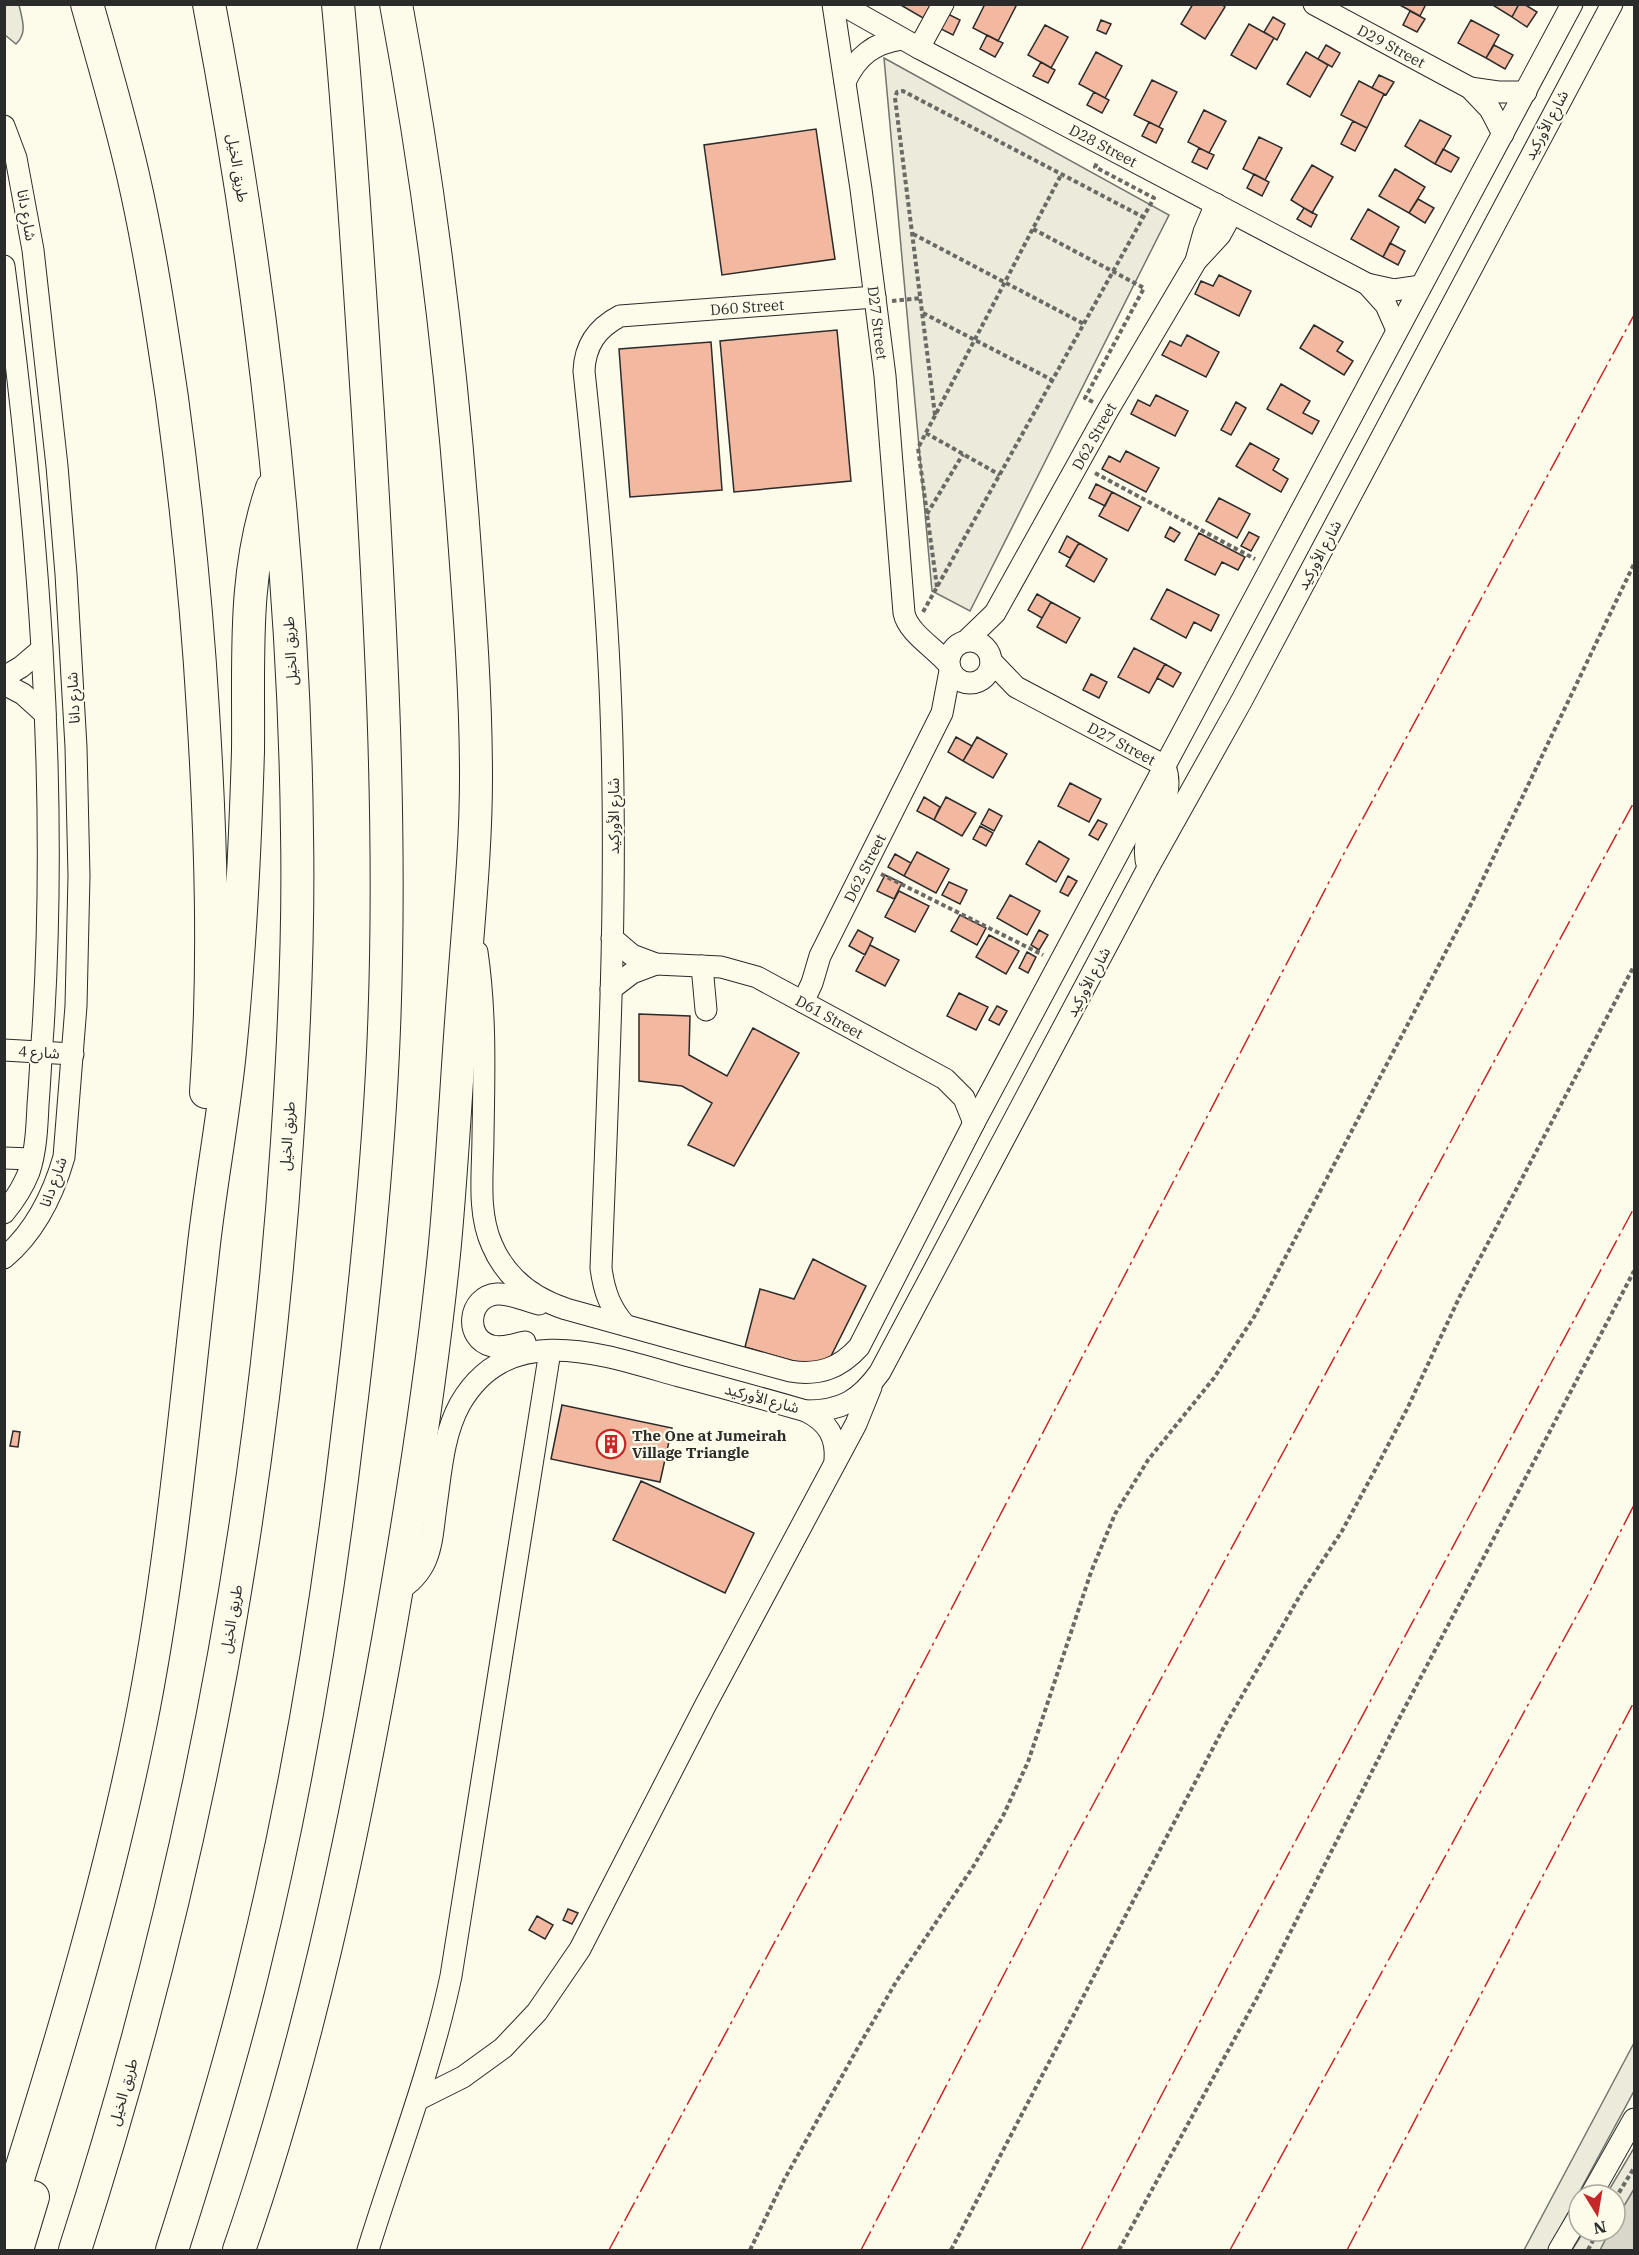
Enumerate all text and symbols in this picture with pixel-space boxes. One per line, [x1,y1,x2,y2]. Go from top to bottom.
street label: D29 Street [1354,20,1429,72]
street label: شارع الأوركيد [1520,87,1575,165]
street label: D28 Street [1066,119,1141,171]
street label: طريق الخيل [222,132,253,204]
street label: شارع دانا [10,188,41,243]
street label: D27 Street [864,285,892,361]
street label: D60 Street [709,294,785,319]
street label: D62 Street [1067,399,1120,473]
street label: شارع الأوركيد [1293,517,1348,595]
street label: طريق الخيل [279,616,302,686]
street label: شارع دانا [62,671,87,724]
street label: D27 Street [1085,717,1159,769]
street label: شارع الأوركيد [604,778,626,854]
street label: D62 Street [839,830,889,905]
street label: شارع الأوركيد [1062,944,1117,1022]
street label: D61 Street [793,990,867,1042]
street label: شارع 4 [18,1041,61,1066]
street label: طريق الخيل [275,1101,300,1171]
street label: شارع دانا [35,1154,74,1211]
street label: شارع الأوركيد [722,1379,802,1420]
place label: The One at Jumeirah Village Triangle [632,1426,787,1462]
building icon: The One at Jumeirah Village Triangle [595,1428,627,1460]
street label: طريق الخيل [216,1583,247,1655]
street label: طريق الخيل [104,2056,143,2128]
north arrow [1567,2183,1627,2243]
text: N [1592,2217,1608,2239]

